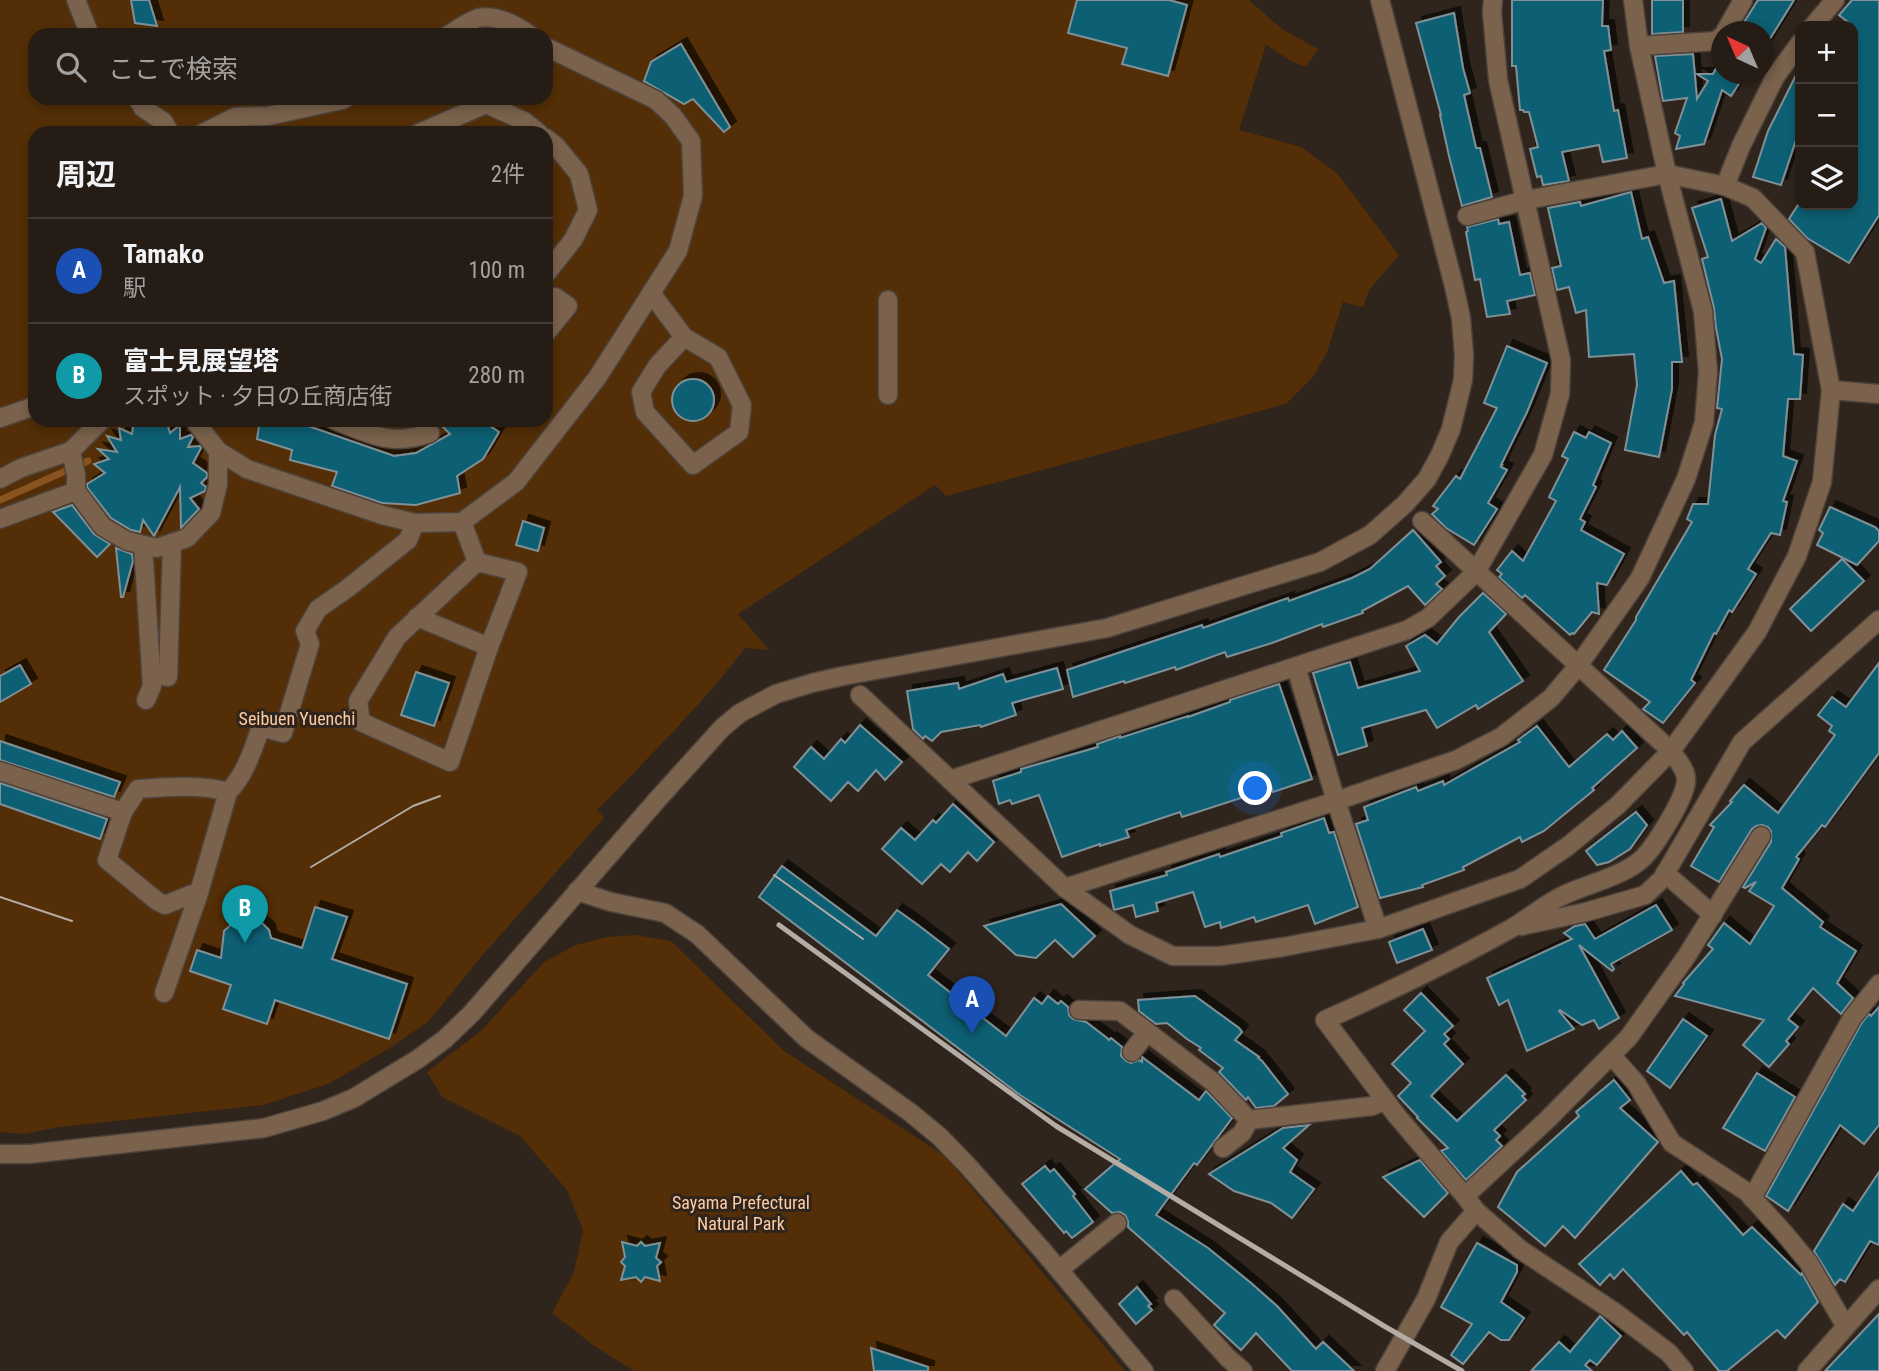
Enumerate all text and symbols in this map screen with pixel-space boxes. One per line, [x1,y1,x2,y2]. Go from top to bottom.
north arrow [1711,21,1774,84]
map controls [1795,21,1858,210]
button: + [1795,21,1858,84]
search box [28,28,553,105]
icon: search [52,48,90,86]
text: ここで検索 [108,54,238,84]
button: − [1795,84,1858,147]
button: layers [1795,147,1858,210]
text: 周辺 [56,157,116,192]
text: 2件 [491,161,525,188]
text: Tamako [123,239,204,269]
text: A [72,257,86,284]
text: 100 m [468,257,525,284]
text: 駅 [123,275,146,302]
text: 富士見展望塔 [123,346,279,376]
text: B [73,362,85,389]
text: 280 m [468,362,525,389]
text: スポット · 夕日の丘商店街 [123,383,392,410]
park label: Seibuen Yuenchi [239,708,355,729]
your location [1238,771,1272,805]
pin: B [222,885,268,943]
pin: A [949,976,995,1034]
park label: Sayama Prefectural Natural Park [672,1192,810,1234]

